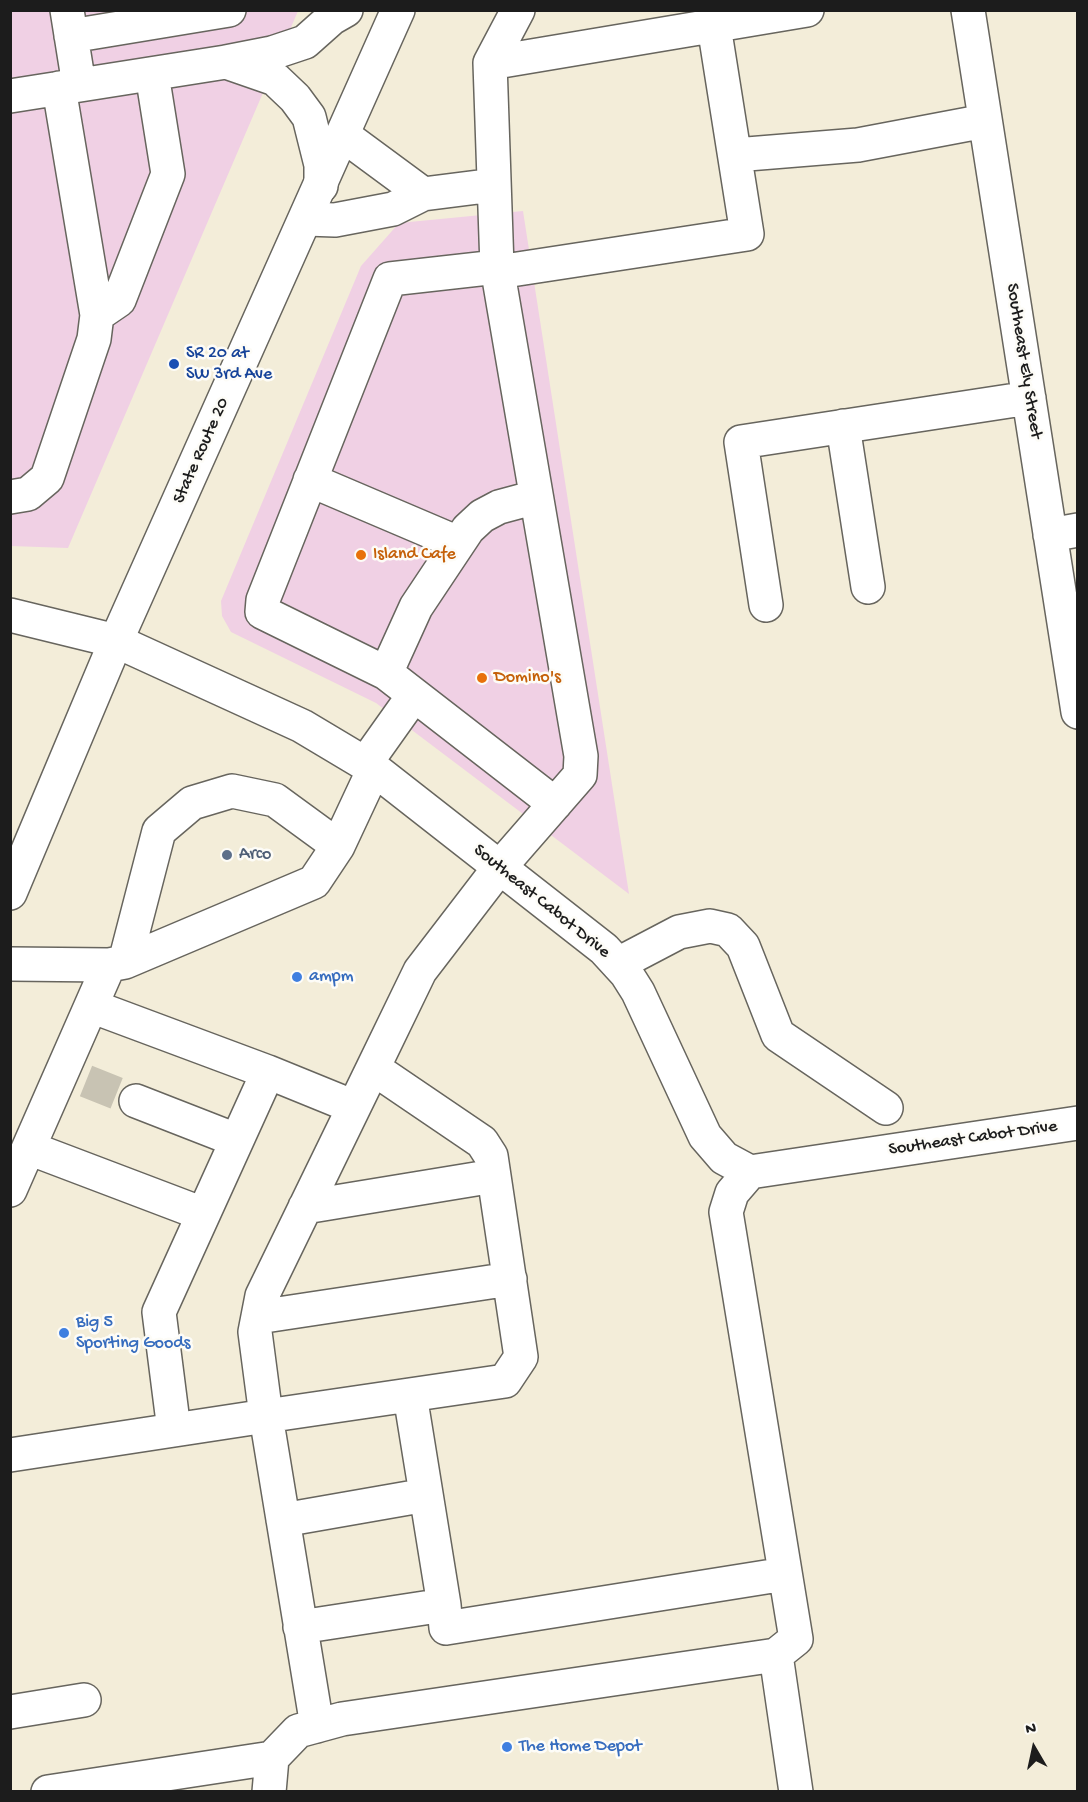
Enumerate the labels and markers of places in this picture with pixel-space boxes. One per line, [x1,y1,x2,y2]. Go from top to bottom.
place label: SR 20 at SW 3rd Ave [186,343,272,386]
marker: SR 20 at SW 3rd Ave [167,357,181,371]
place label: Island Cafe [373,544,456,566]
marker: Island Cafe [354,548,368,562]
place label: Domino's [494,667,561,689]
marker: Domino's [475,671,489,685]
place label: Arco [239,844,271,866]
marker: Arco [220,848,234,862]
place label: ampm [309,966,353,988]
marker: ampm [290,970,304,984]
place label: Big 5 Sporting Goods [76,1312,190,1354]
marker: Big 5 Sporting Goods [57,1326,71,1340]
place label: The Home Depot [519,1736,642,1758]
marker: The Home Depot [500,1740,514,1754]

